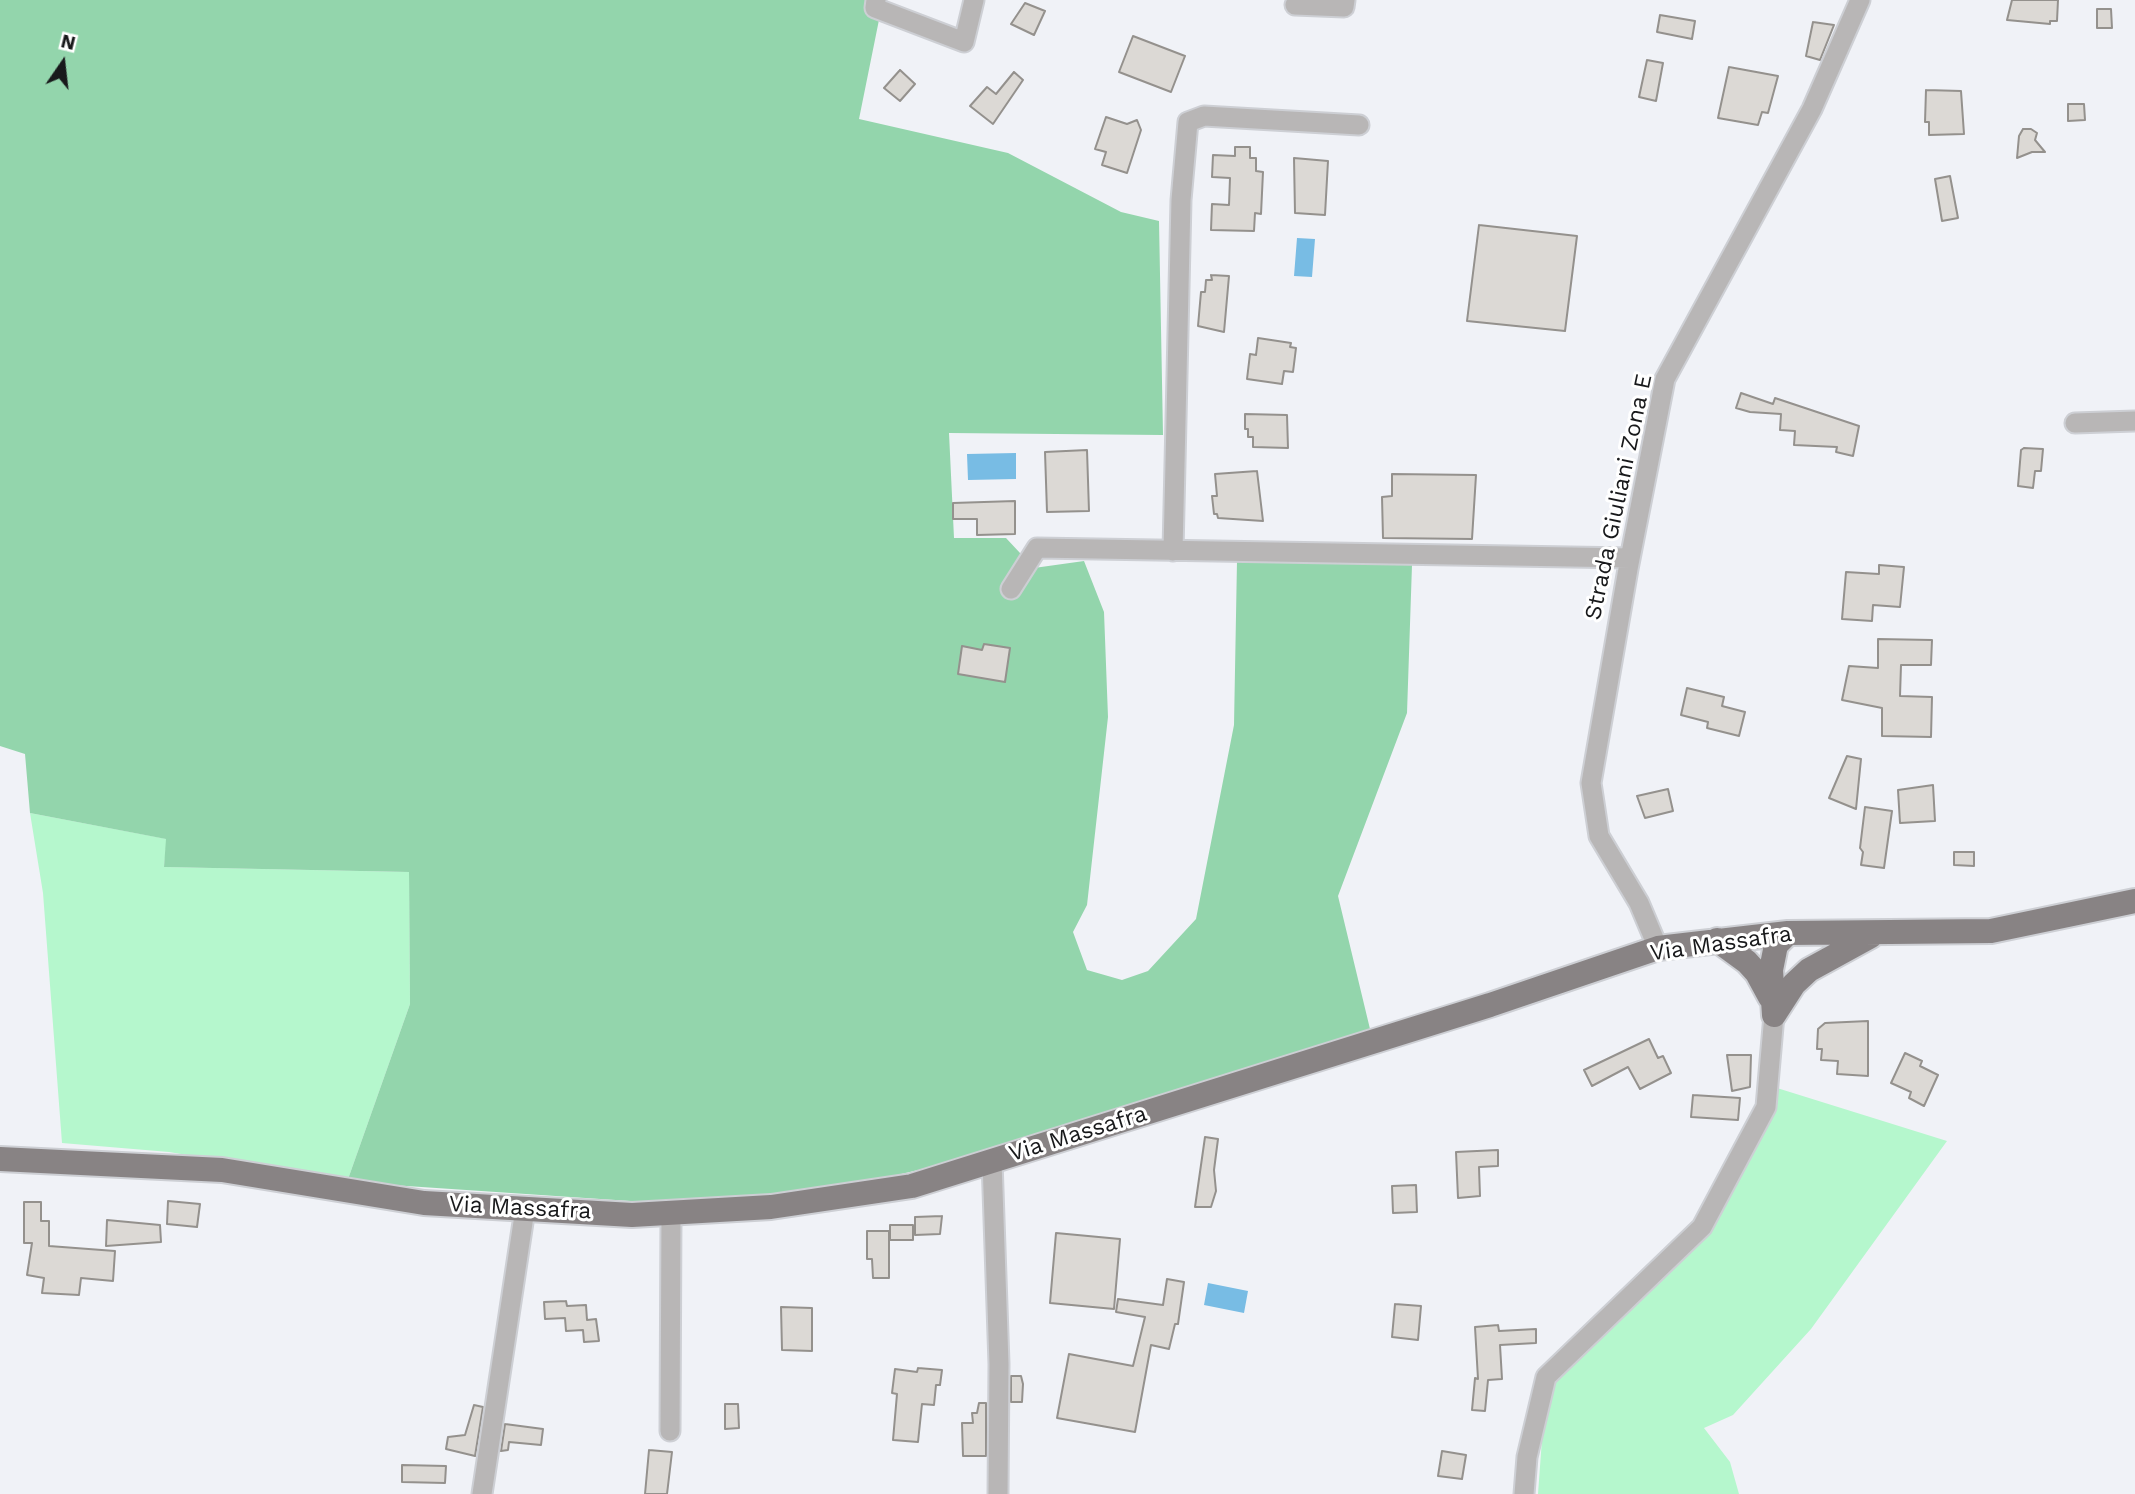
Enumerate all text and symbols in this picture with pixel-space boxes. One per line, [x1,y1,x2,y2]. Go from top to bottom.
north arrow [28,28,98,98]
text: N [59,29,78,55]
street label: Strada Giuliani Zona E [1579,372,1659,622]
street label: Via Massafra [1648,920,1794,968]
street label: Via Massafra [1006,1100,1150,1168]
street label: Via Massafra [448,1190,592,1226]

